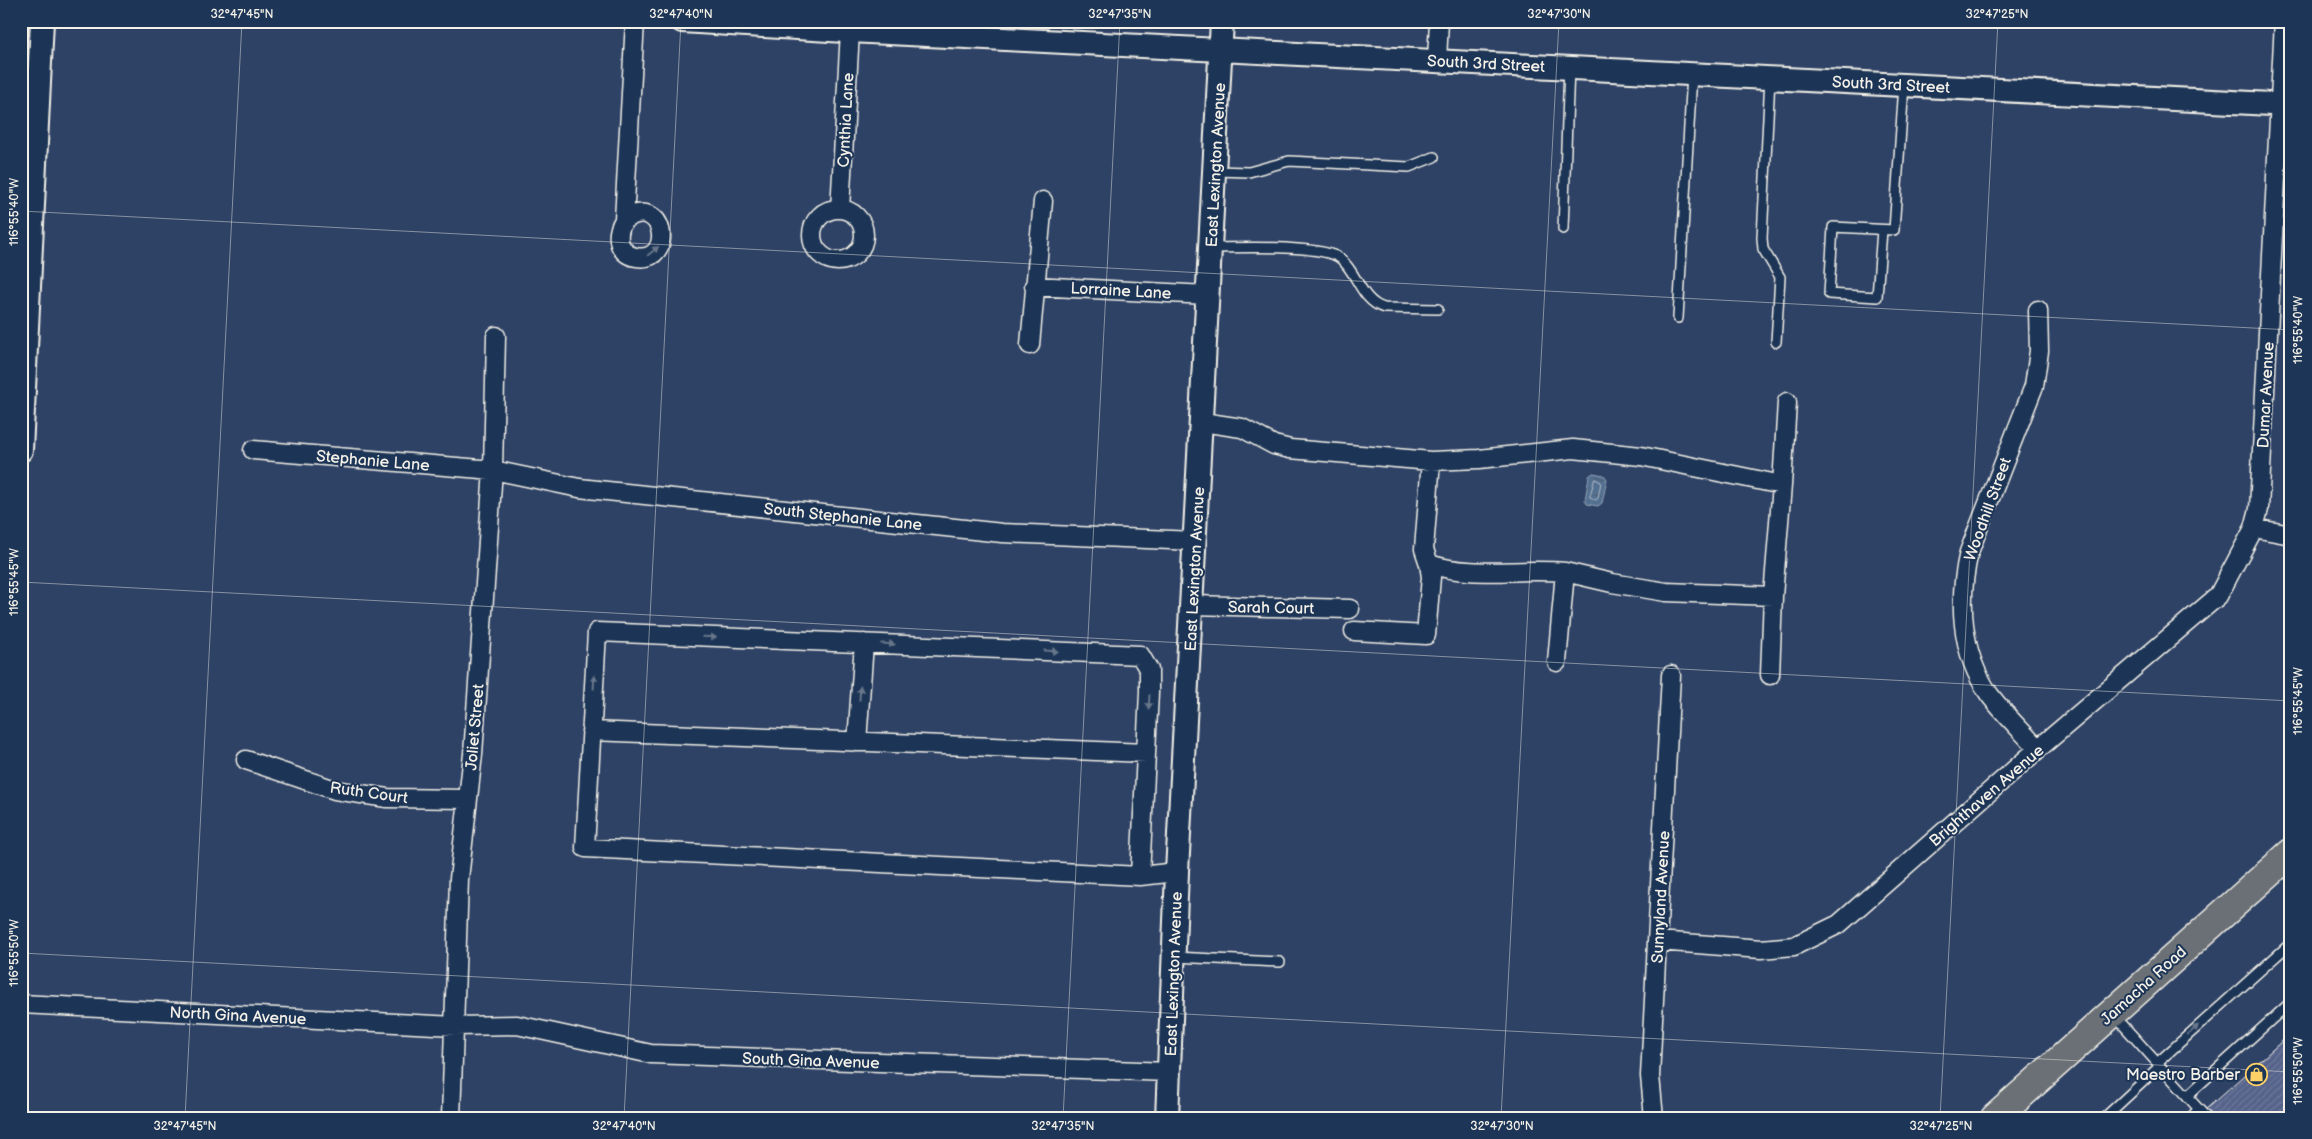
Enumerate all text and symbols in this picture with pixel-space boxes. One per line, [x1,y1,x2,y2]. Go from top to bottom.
text: 32°47'45"N [210,7,274,22]
text: 32°47'40"N [649,7,713,22]
text: 32°47'35"N [1088,7,1152,22]
text: 32°47'30"N [1527,7,1591,22]
text: 32°47'25"N [1966,7,2028,22]
street label: South 3rd Street [1426,52,1545,77]
street label: Cynthia Lane [835,72,858,168]
street label: South 3rd Street [1831,73,1950,98]
street label: East Lexington Avenue [1203,82,1230,248]
text: 116°55'40"W [7,178,22,246]
one-way arrow [646,246,659,257]
street label: Lorraine Lane [1070,279,1172,304]
text: 116°55'40"W [2291,296,2306,364]
street label: Dumar Avenue [2254,341,2279,449]
street label: Stephanie Lane [315,447,431,476]
street label: Woodhill Street [1961,455,2016,564]
street label: East Lexington Avenue [1182,486,1209,652]
street label: South Stephanie Lane [763,500,923,535]
text: 116°55'45"W [7,548,22,616]
street label: Sarah Court [1228,598,1314,619]
one-way arrow [701,633,717,641]
one-way arrow [881,641,897,649]
one-way arrow [1043,648,1059,656]
text: 116°55'45"W [2291,667,2306,735]
one-way arrow [590,674,598,690]
street label: Joliet Street [462,683,489,771]
one-way arrow [857,685,865,701]
one-way arrow [1144,694,1152,710]
street label: Brighthaven Avenue [1926,741,2048,851]
street label: Ruth Court [329,779,409,808]
street label: Sunnyland Avenue [1649,830,1674,964]
street label: East Lexington Avenue [1162,891,1187,1057]
text: 116°55'50"W [7,919,22,987]
street label: Jamacha Road [2097,943,2191,1030]
street label: North Gina Avenue [169,1003,307,1030]
one-way arrow [2187,1024,2199,1036]
text: 116°55'50"W [2291,1037,2306,1105]
street label: South Gina Avenue [742,1050,880,1073]
shop icon: Maestro Barber [2244,1062,2268,1086]
place label: Maestro Barber [2126,1066,2240,1085]
text: 32°47'45"N [153,1119,217,1134]
text: 32°47'40"N [592,1119,656,1134]
text: 32°47'35"N [1031,1119,1095,1134]
text: 32°47'30"N [1470,1119,1534,1134]
text: 32°47'25"N [1910,1119,1972,1134]

